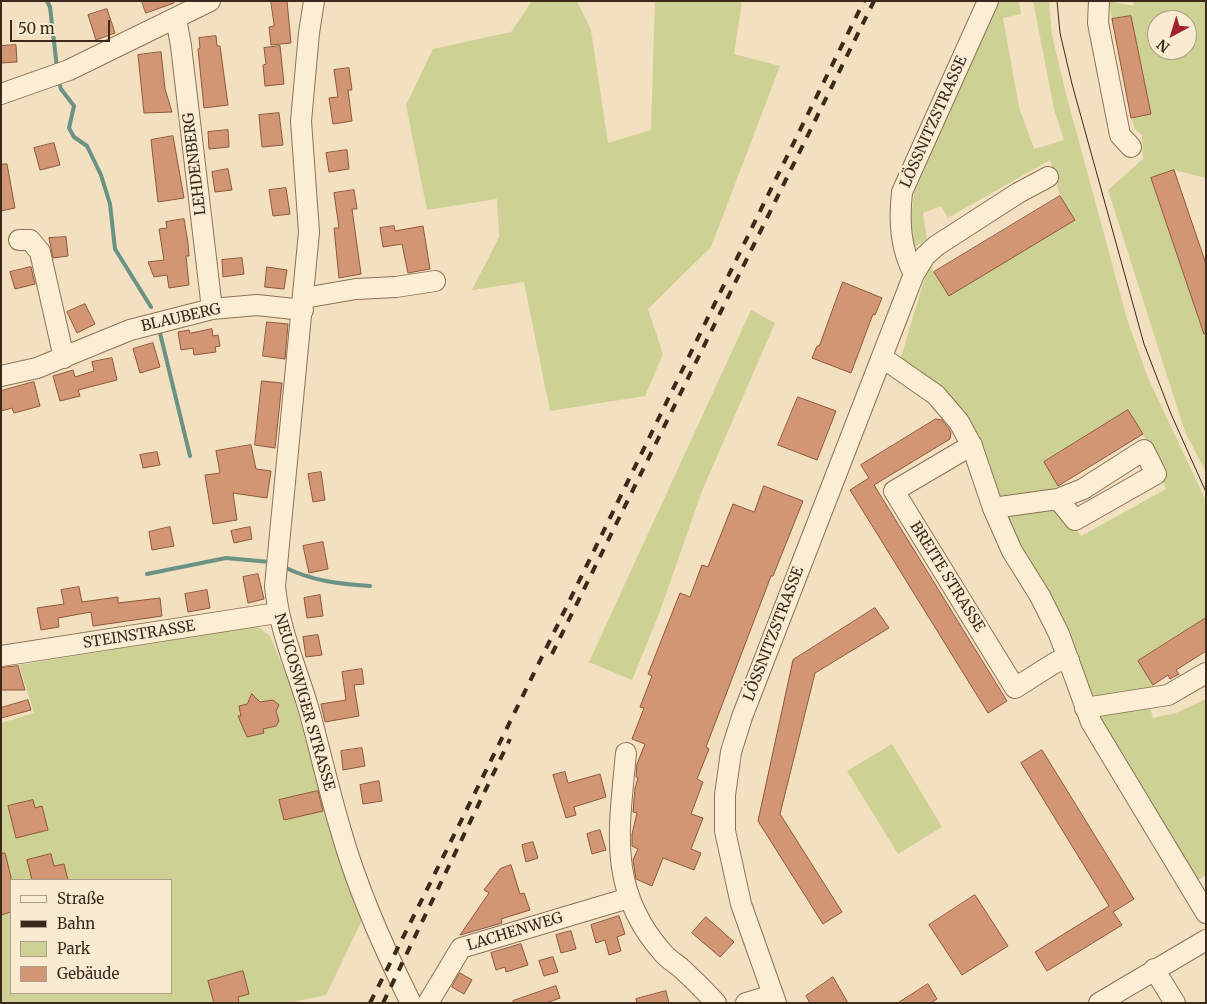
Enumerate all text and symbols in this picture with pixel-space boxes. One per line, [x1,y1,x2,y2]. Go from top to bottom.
scale bar [12,10,112,42]
north arrow [1147,10,1197,60]
text: 50 m [18,19,55,38]
text: N [1153,35,1173,56]
street label: LÖSSNITZSTRASSE [897,53,971,191]
street label: LEHDENBERG [180,112,210,216]
street label: BLAUBERG [139,300,223,336]
street label: BREITE STRASSE [906,519,988,635]
street label: LÖSSNITZSTRASSE [740,564,808,704]
street label: NEUCOSWIGER STRASSE [270,611,338,793]
street label: STEINSTRASSE [82,617,196,653]
legend [10,879,172,994]
text: Straße [57,889,104,908]
street label: LACHENWEG [465,909,565,955]
text: Bahn [57,914,95,933]
text: Park [57,939,90,958]
text: Gebäude [57,964,119,983]

